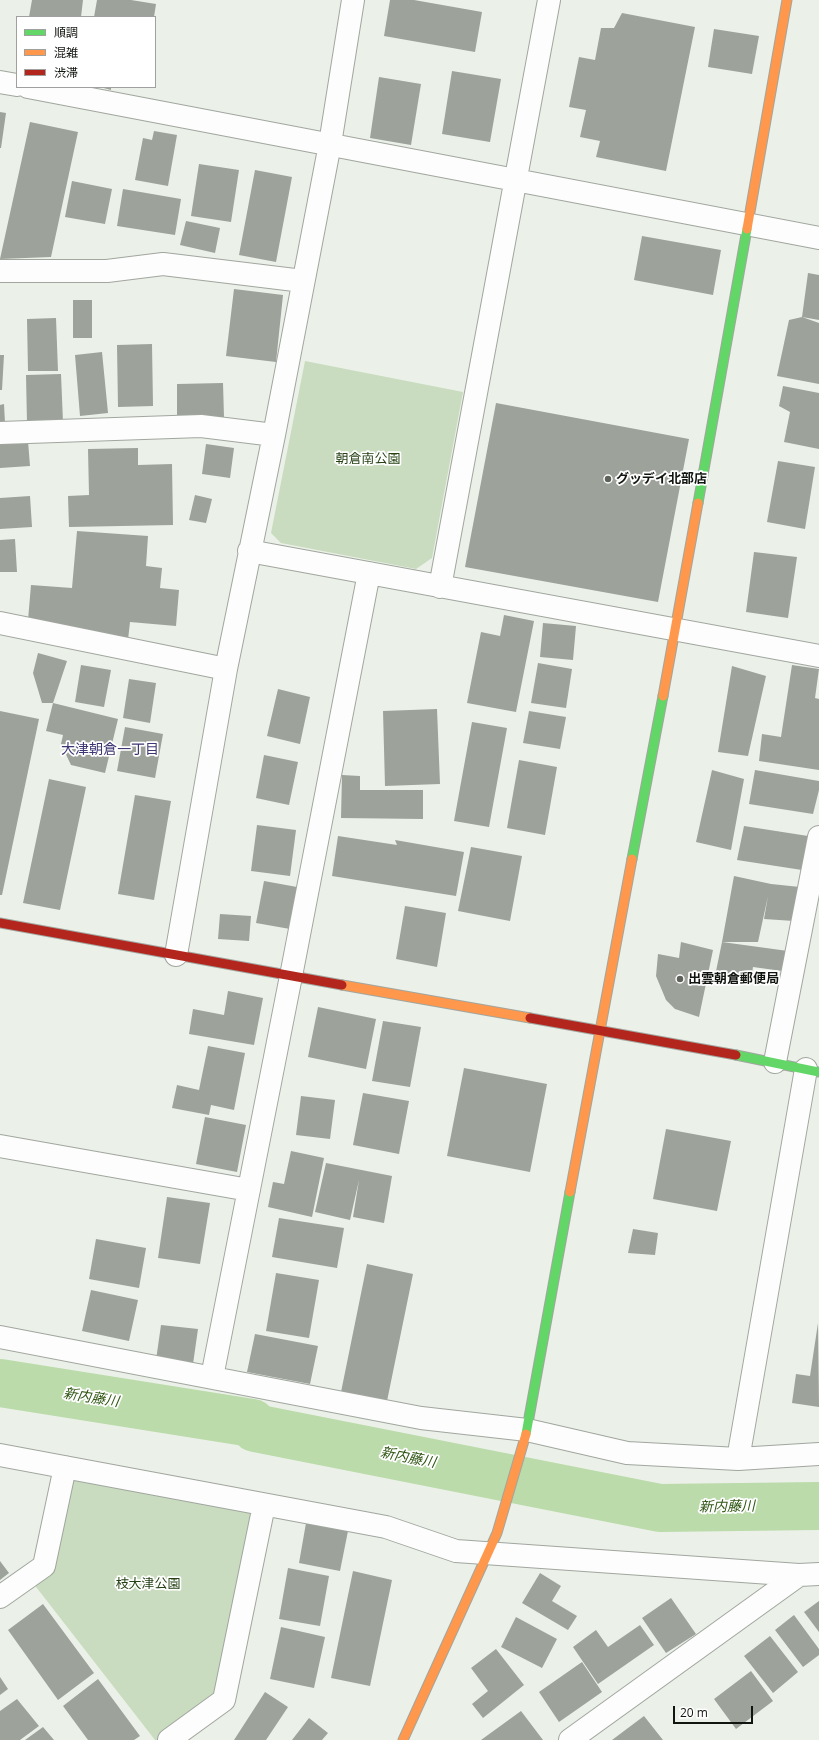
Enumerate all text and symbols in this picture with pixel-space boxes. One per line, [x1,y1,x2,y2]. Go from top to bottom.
legend [16,16,156,88]
text: 順調 [54,24,78,41]
text: 混雑 [54,44,78,61]
text: 渋滞 [54,64,78,81]
park label: 朝倉南公園 [336,451,400,467]
place label: グッデイ北部店 [616,471,707,487]
marker: グッデイ北部店 [603,474,613,484]
district label: 大津朝倉一丁目 [61,742,159,758]
place label: 出雲朝倉郵便局 [688,971,779,987]
marker: 出雲朝倉郵便局 [675,974,685,984]
water label: 新内藤川 [62,1385,120,1411]
water label: 新内藤川 [379,1444,437,1472]
water label: 新内藤川 [699,1498,755,1516]
park label: 枝大津公園 [116,1576,180,1592]
scale bar [675,1698,755,1724]
text: 20 m [680,1704,708,1721]

